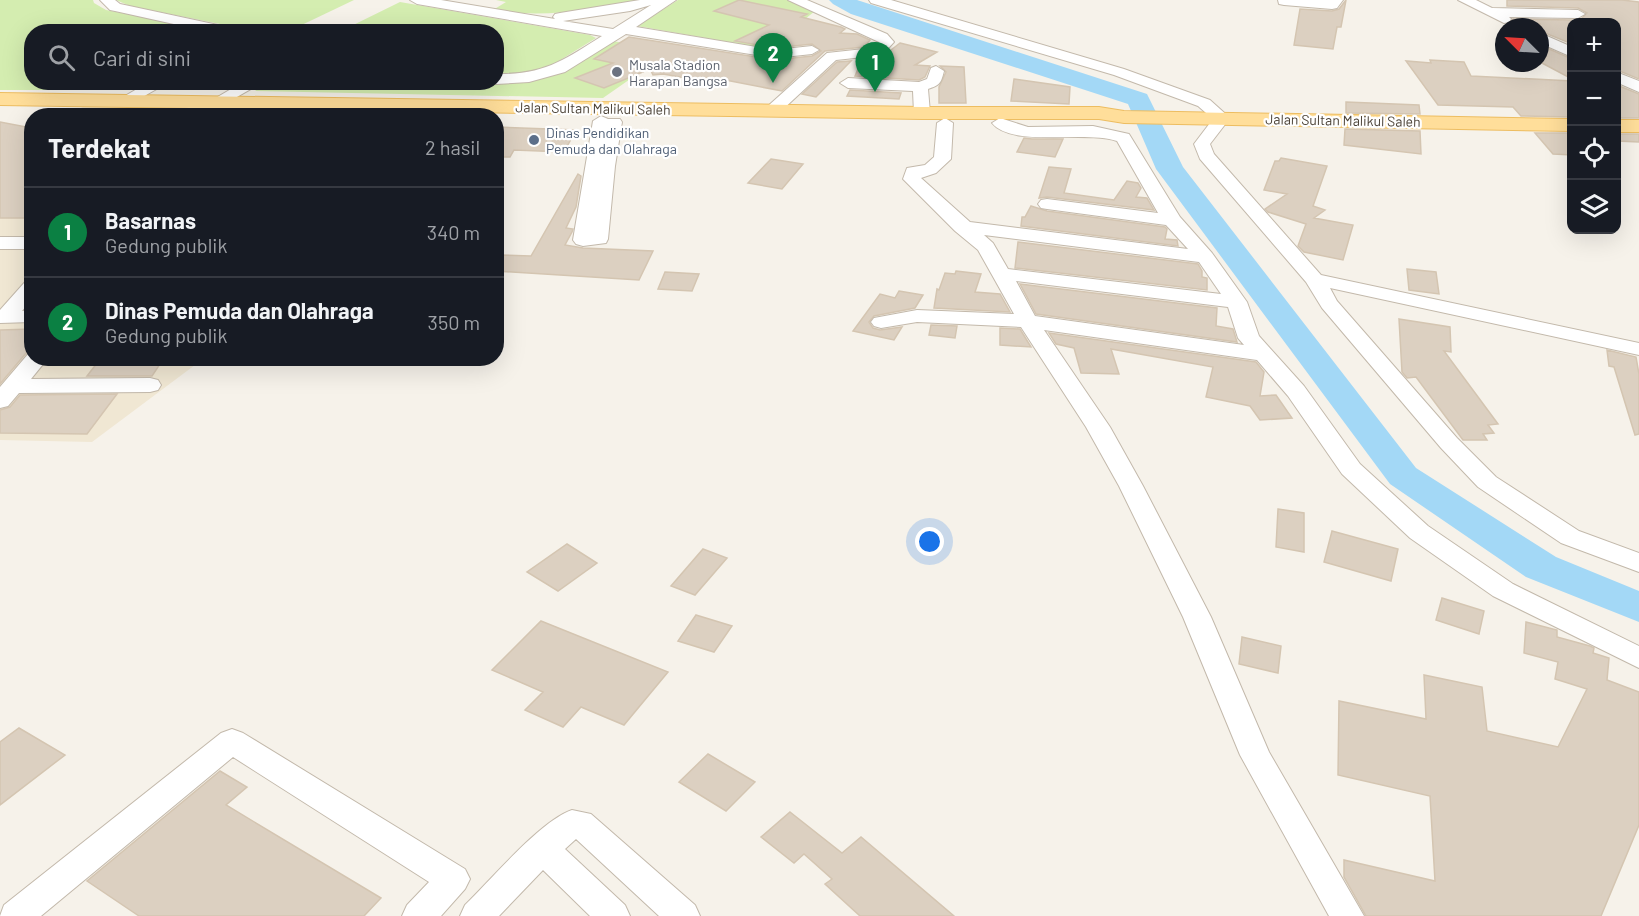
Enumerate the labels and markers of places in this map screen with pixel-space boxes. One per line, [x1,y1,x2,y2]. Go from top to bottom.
pin: 2 [754,34,792,83]
pin: 1 [856,42,894,92]
place label: Musala Stadion Harapan Bangsa [629,56,727,89]
marker: Musala Stadion Harapan Bangsa [610,65,624,79]
place label: Dinas Pendidikan Pemuda dan Olahraga [546,124,677,157]
marker: Dinas Pendidikan Pemuda dan Olahraga [527,133,541,147]

